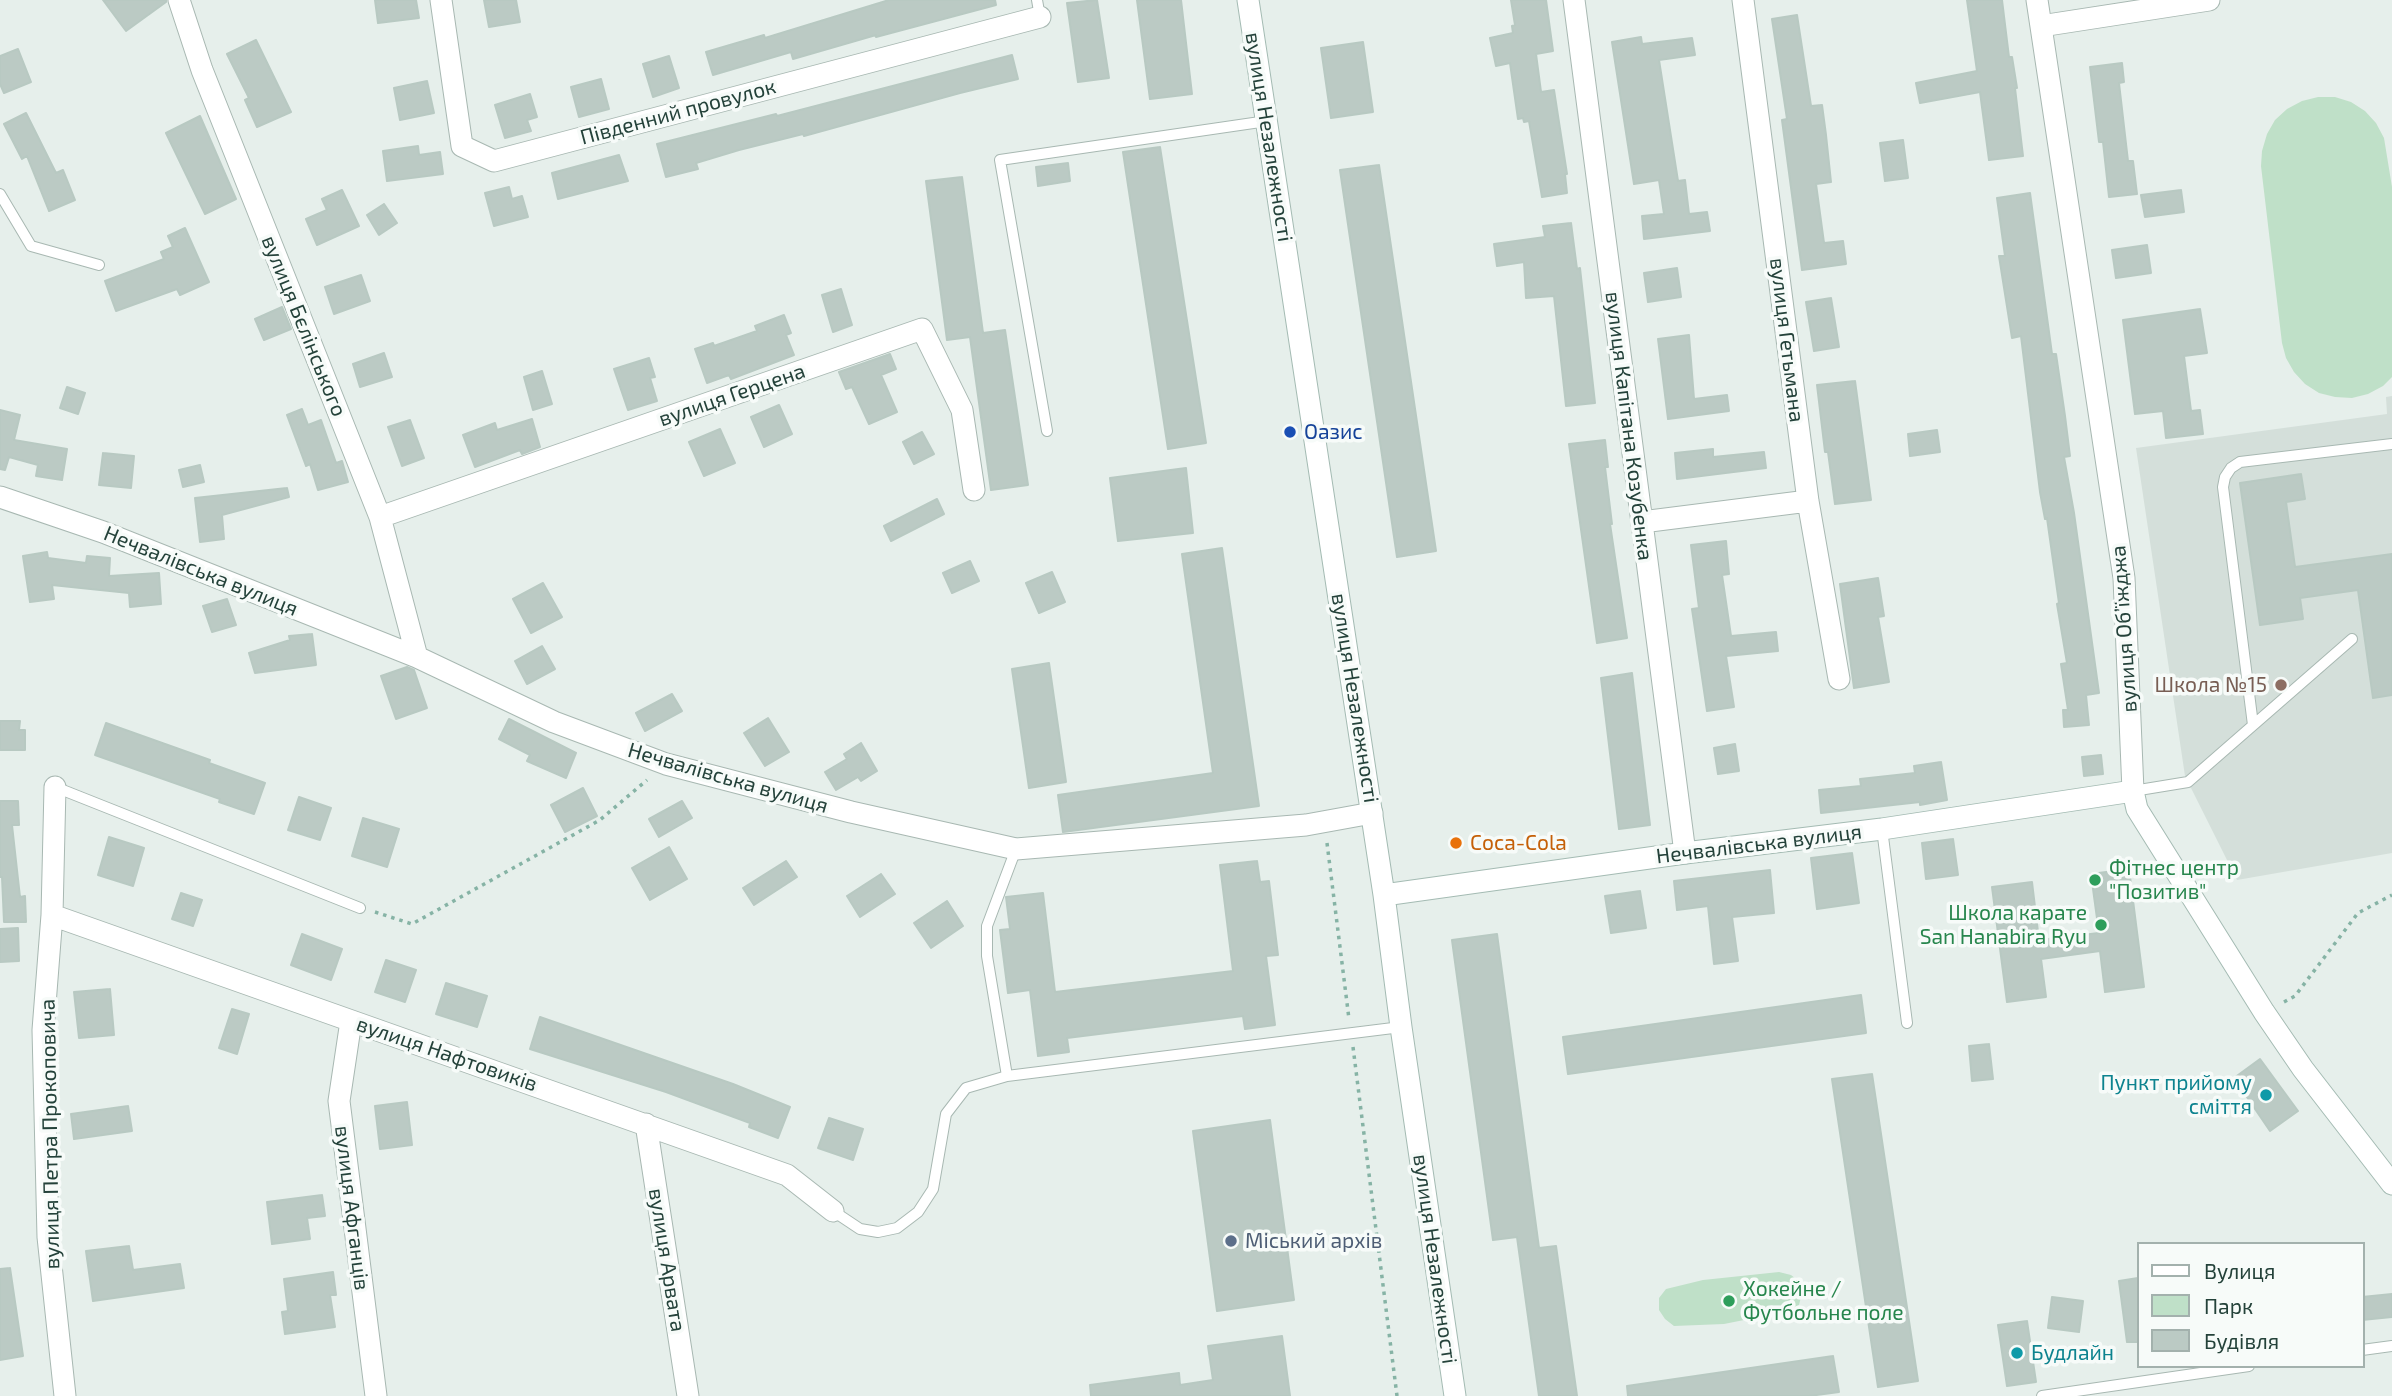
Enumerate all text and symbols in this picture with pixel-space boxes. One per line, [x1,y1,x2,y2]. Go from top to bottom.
street label: вулиця Незалежності [1240,30,1298,244]
street label: Південний провулок [577,74,779,150]
street label: вулиця Бєлінського [256,232,352,420]
street label: вулиця Гетьмана [1764,256,1810,424]
street label: вулиця Капітана Козубенка [1600,290,1658,562]
street label: вулиця Герцена [655,358,809,432]
place label: Оазис [1304,419,1363,445]
marker: Оазис [1282,424,1298,440]
street label: Нечвалівська вулиця [100,521,302,621]
street label: вулиця Обʼїжджа [2106,545,2142,713]
street label: вулиця Незалежності [1326,591,1384,805]
place label: Школа №15 [2154,672,2267,698]
marker: Школа №15 [2273,677,2289,693]
street label: Нечвалівська вулиця [625,737,831,819]
street label: Нечвалівська вулиця [1655,819,1863,869]
place label: Coca-Cola [1470,830,1567,856]
marker: Coca-Cola [1448,835,1464,851]
place label: Фітнес центр "Позитив" [2109,855,2239,905]
marker: Фітнес центр "Позитив" [2087,872,2103,888]
place label: Школа карате San Hanabira Ryu [1920,900,2087,950]
marker: Школа карате San Hanabira Ryu [2093,917,2109,933]
street label: вулиця Петра Прокоповича [35,998,65,1270]
street label: вулиця Нафтовиків [353,1011,541,1097]
place label: Пункт прийому сміття [2100,1070,2252,1120]
marker: Пункт прийому сміття [2258,1087,2274,1103]
street label: вулиця Афганців [329,1124,375,1292]
street label: вулиця Незалежності [1408,1152,1462,1366]
street label: вулиця Арвата [643,1186,691,1334]
place label: Міський архів [1245,1228,1382,1254]
marker: Міський архів [1223,1233,1239,1249]
legend [2136,1242,2364,1368]
text: Вулиця [2204,1258,2275,1283]
place label: Хокейне / Футбольне поле [1743,1276,1904,1326]
marker: Хокейне / Футбольне поле [1721,1293,1737,1309]
text: Парк [2204,1293,2253,1318]
text: Будівля [2204,1328,2279,1353]
place label: Будлайн [2031,1340,2114,1366]
marker: Будлайн [2009,1345,2025,1361]

